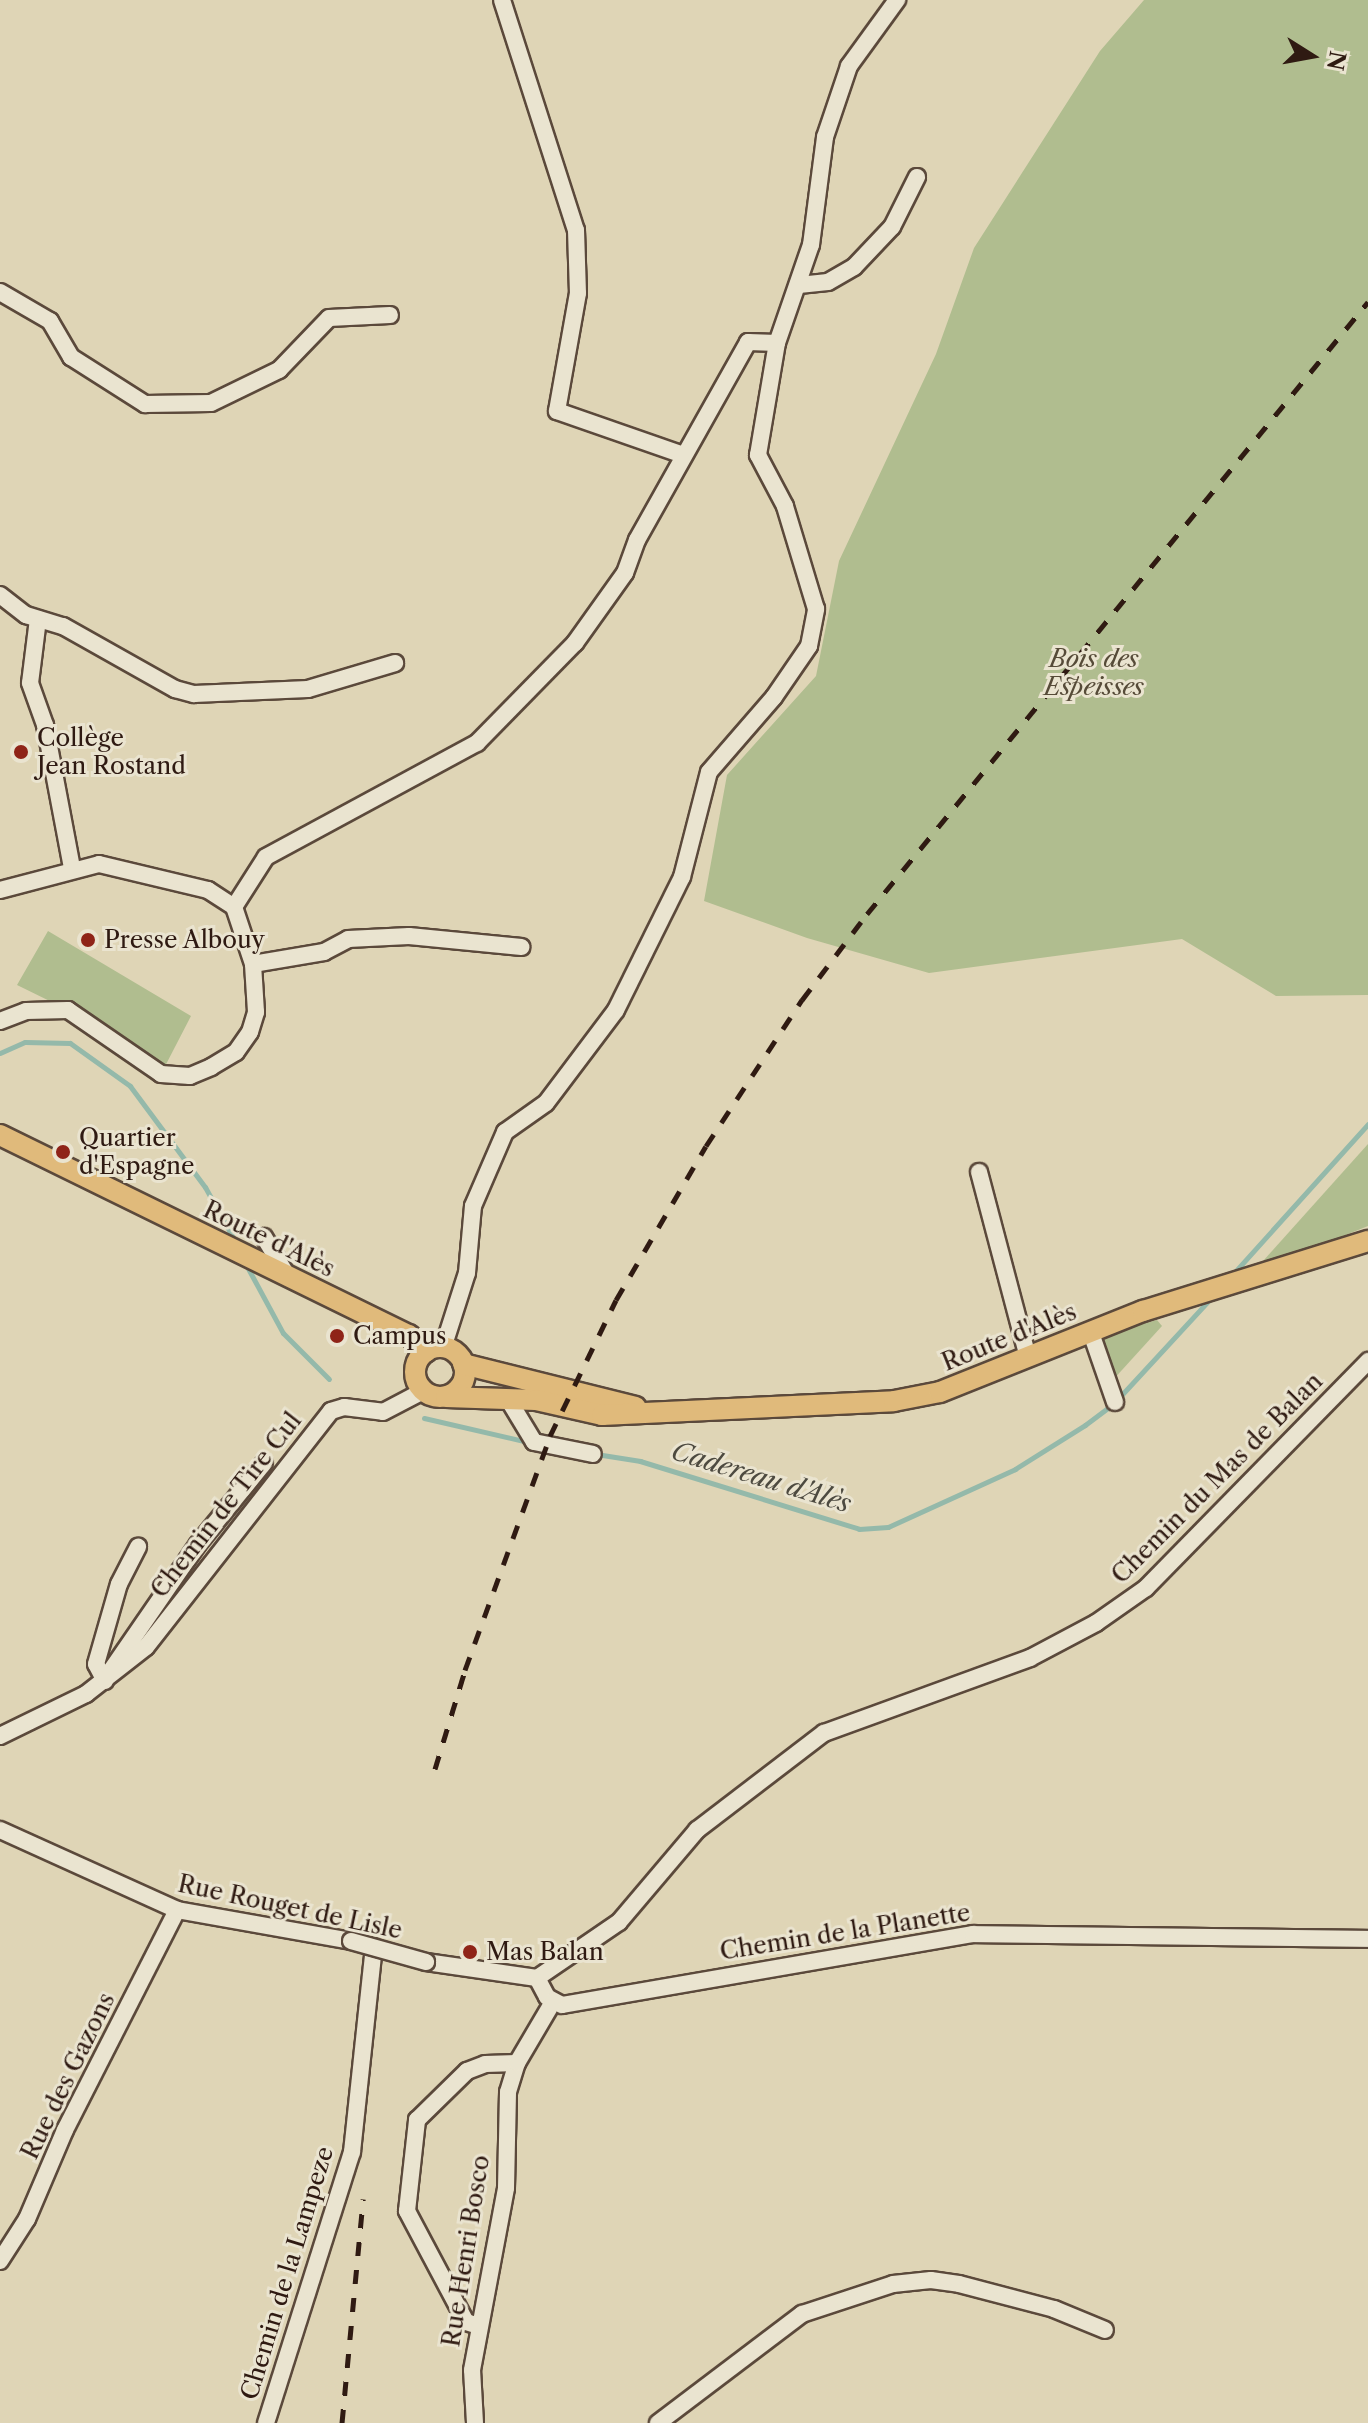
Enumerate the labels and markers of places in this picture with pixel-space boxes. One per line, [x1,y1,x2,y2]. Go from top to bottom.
place label: Collège Jean Rostand [37,724,186,780]
marker: Collège Jean Rostand [12,743,30,761]
place label: Presse Albouy [104,926,266,954]
marker: Presse Albouy [79,931,97,949]
place label: Quartier d'Espagne [79,1124,194,1180]
marker: Quartier d'Espagne [54,1143,72,1161]
place label: Campus [353,1322,447,1350]
marker: Campus [328,1327,346,1345]
place label: Mas Balan [486,1938,604,1966]
marker: Mas Balan [461,1943,479,1961]

